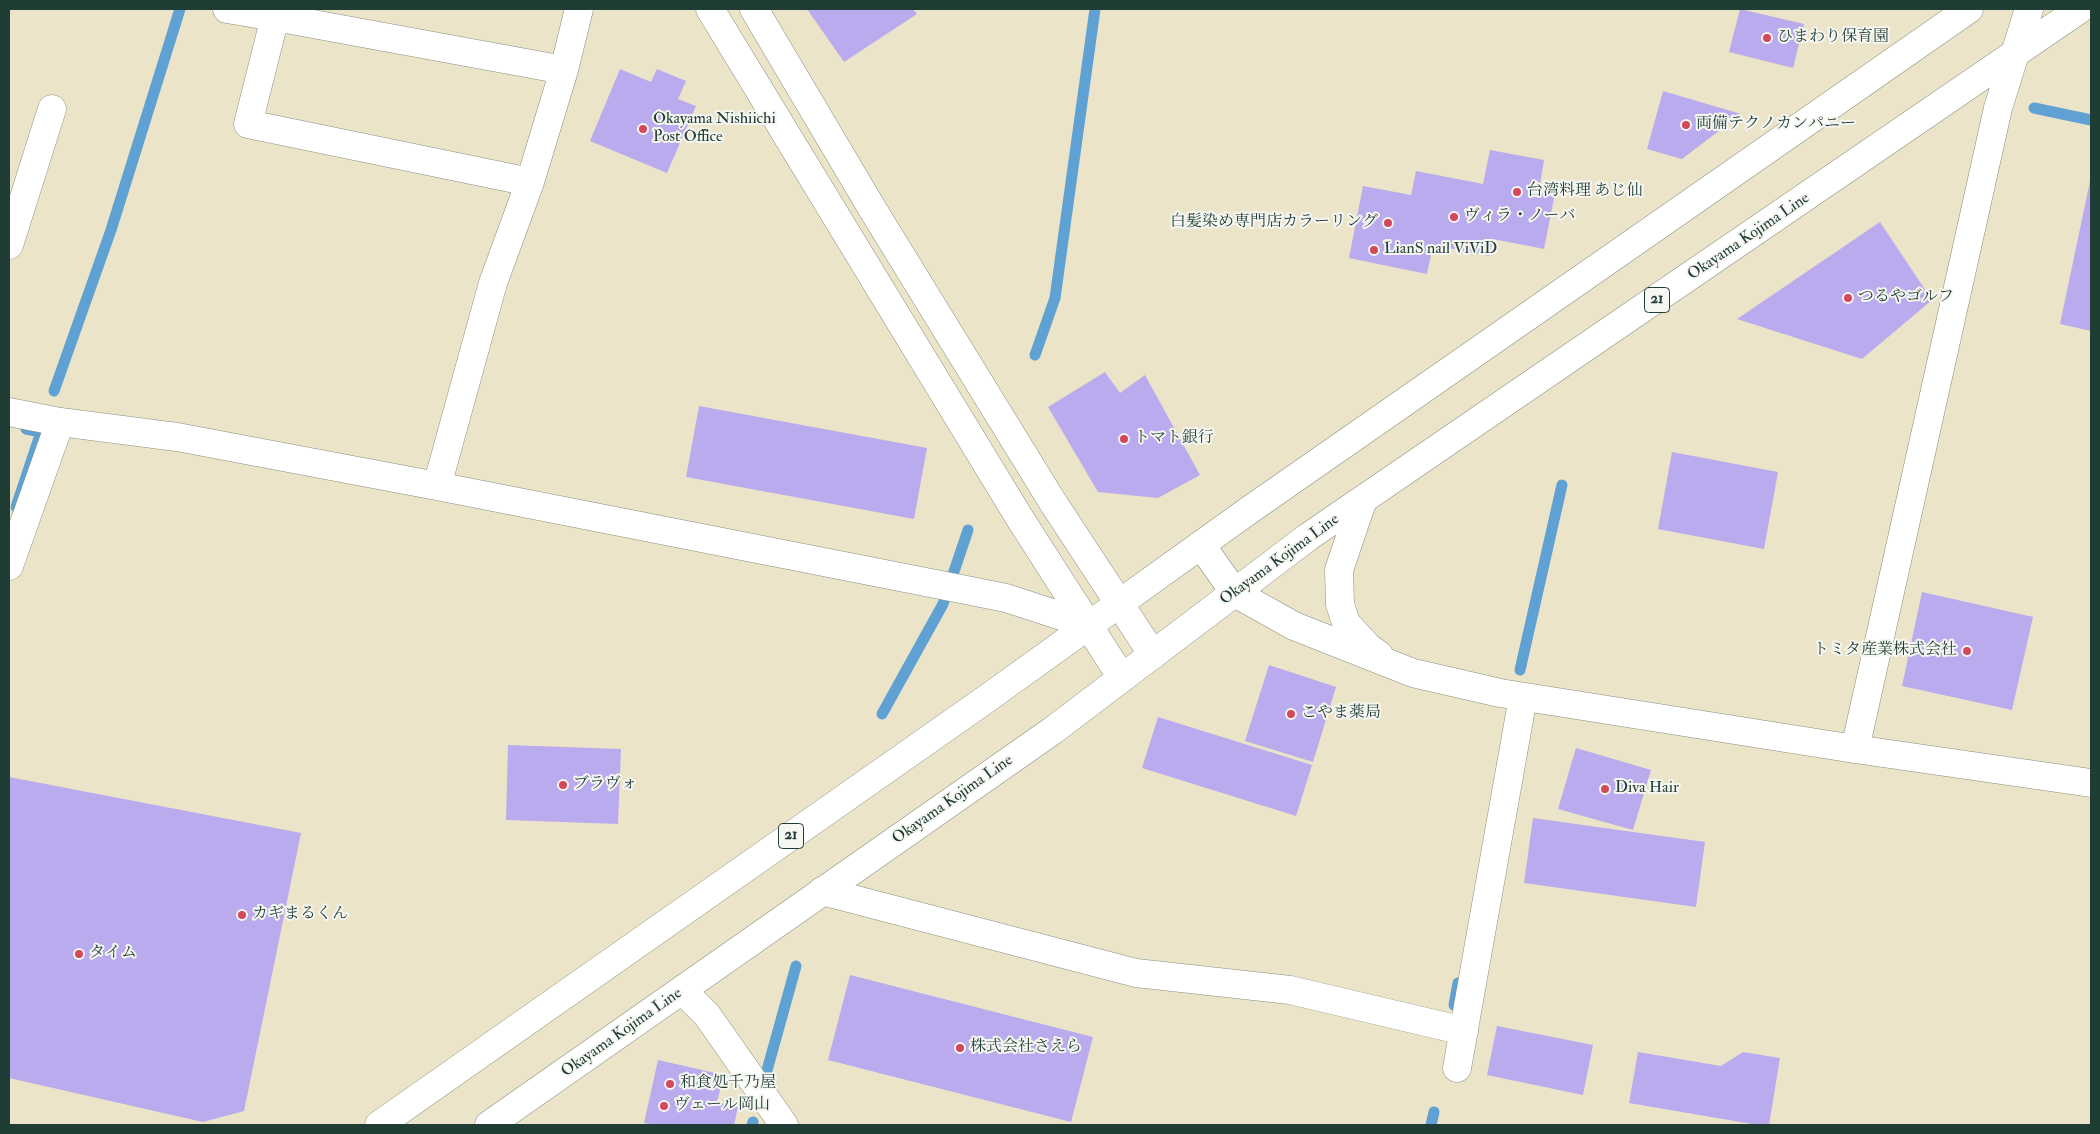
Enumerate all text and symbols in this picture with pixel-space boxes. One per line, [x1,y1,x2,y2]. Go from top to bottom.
place label: ひまわり保育園 [1777,28,1889,48]
marker: ひまわり保育園 [1761,32,1773,44]
place label: Okayama Nishiichi Post Office [653,110,776,148]
place label: 両備テクノカンパニー [1696,115,1856,135]
marker: 両備テクノカンパニー [1680,119,1692,131]
marker: Okayama Nishiichi Post Office [637,123,649,135]
place label: 台湾料理 あじ仙 [1527,182,1642,202]
marker: 台湾料理 あじ仙 [1511,186,1523,198]
street label: Okayama Kojima Line [1685,189,1813,285]
place label: ヴィラ・ノーバ [1464,207,1576,227]
marker: ヴィラ・ノーバ [1448,211,1460,223]
place label: 白髪染め専門店カラーリング [1170,213,1378,233]
marker: 白髪染め専門店カラーリング [1382,217,1394,229]
place label: LianS nail ViViD [1384,240,1497,260]
marker: LianS nail ViViD [1368,244,1380,256]
road number: 21 [1644,288,1670,312]
place label: つるやゴルフ [1858,288,1954,308]
marker: つるやゴルフ [1842,292,1854,304]
place label: トマト銀行 [1134,429,1214,449]
marker: トマト銀行 [1118,433,1130,445]
street label: Okayama Kojima Line [1217,510,1343,610]
place label: トミタ産業株式会社 [1813,641,1957,661]
marker: トミタ産業株式会社 [1961,645,1973,657]
place label: こやま薬局 [1301,704,1381,724]
marker: こやま薬局 [1285,708,1297,720]
street label: Okayama Kojima Line [889,751,1017,849]
place label: ブラヴォ [573,775,637,795]
marker: ブラヴォ [557,779,569,791]
place label: Diva Hair [1615,779,1679,799]
marker: Diva Hair [1599,783,1611,795]
road number: 21 [778,824,804,848]
place label: カギまるくん [252,905,348,925]
marker: カギまるくん [236,909,248,921]
place label: タイム [89,944,137,964]
marker: タイム [73,948,85,960]
street label: Okayama Kojima Line [558,984,686,1082]
place label: 株式会社さえら [970,1038,1082,1058]
marker: 株式会社さえら [954,1042,966,1054]
place label: 和食処千乃屋 [680,1074,776,1094]
marker: 和食処千乃屋 [664,1078,676,1090]
place label: ヴェール岡山 [674,1096,770,1116]
marker: ヴェール岡山 [658,1100,670,1112]

